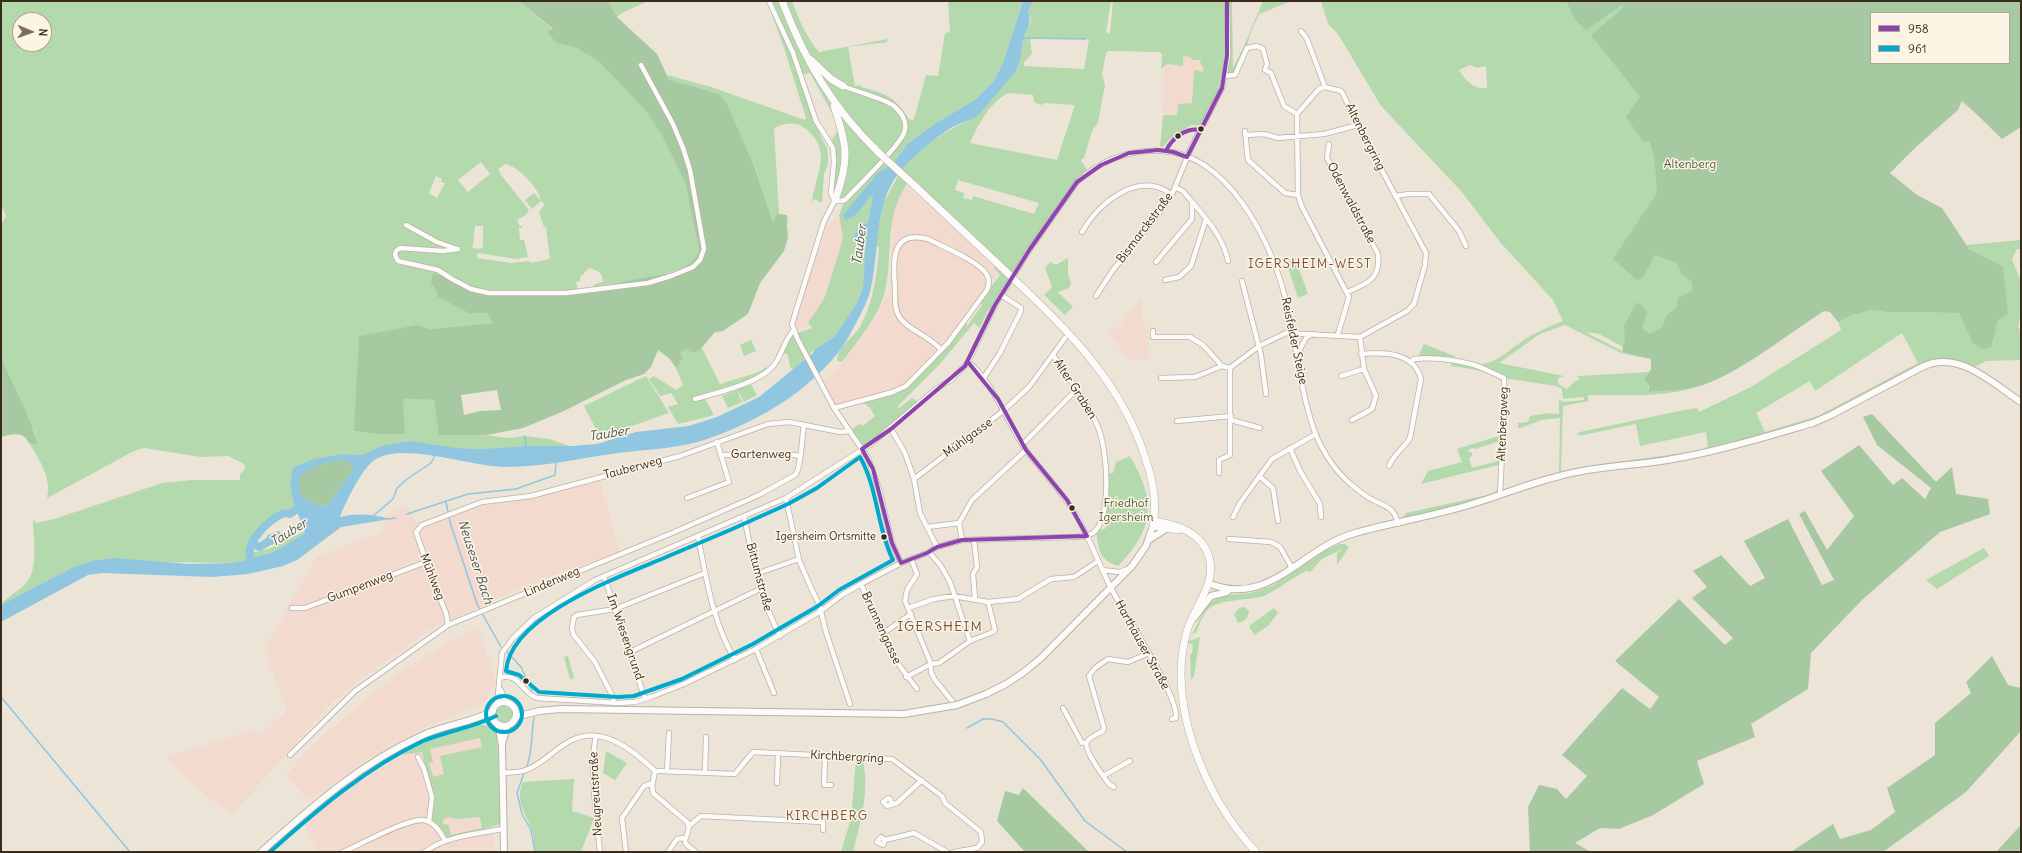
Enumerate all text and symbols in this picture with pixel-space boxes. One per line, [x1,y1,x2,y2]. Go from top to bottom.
north arrow [12,12,52,52]
legend [1870,12,2010,64]
text: 958 [1908,21,1929,36]
text: N [36,28,50,36]
text: 961 [1908,41,1927,56]
street label: Altenbergring [1342,101,1388,173]
unlabelled marker [1196,124,1206,134]
unlabelled marker [1173,131,1183,141]
park label: Altenberg [1664,158,1716,172]
street label: Odenwaldstraße [1324,160,1378,246]
street label: Bismarckstraße [1114,190,1176,266]
water label: Tauber [849,224,871,266]
district label: IGERSHEIM-WEST [1248,256,1372,272]
street label: Reisfelder Steige [1278,296,1310,386]
street label: Alter Graben [1050,356,1100,422]
street label: Altenbergweg [1494,386,1512,462]
street label: Mühlgasse [941,415,995,461]
water label: Tauber [588,423,630,445]
street label: Gartenweg [731,448,791,462]
street label: Tauberweg [602,453,664,483]
park label: Friedhof Igersheim [1098,497,1154,525]
unlabelled marker [1067,503,1077,513]
water label: Tauber [268,516,310,550]
water label: Neuseser Bach [454,518,496,606]
place label: Igersheim Ortsmitte [776,530,876,544]
marker: Igersheim Ortsmitte [879,532,889,542]
street label: Bittumstraße [743,541,775,613]
street label: Mühlweg [417,552,447,602]
street label: Lindenweg [522,564,582,600]
street label: Gumpenweg [325,568,395,606]
street label: Brunnengasse [858,590,904,666]
street label: Im Wiesengrund [604,592,646,682]
street label: Harthäuser Straße [1111,598,1173,692]
district label: IGERSHEIM [897,619,983,635]
unlabelled marker [521,676,531,686]
street label: Kirchbergring [810,748,884,766]
street label: Neugreutstraße [587,751,605,837]
district label: KIRCHBERG [786,808,868,824]

